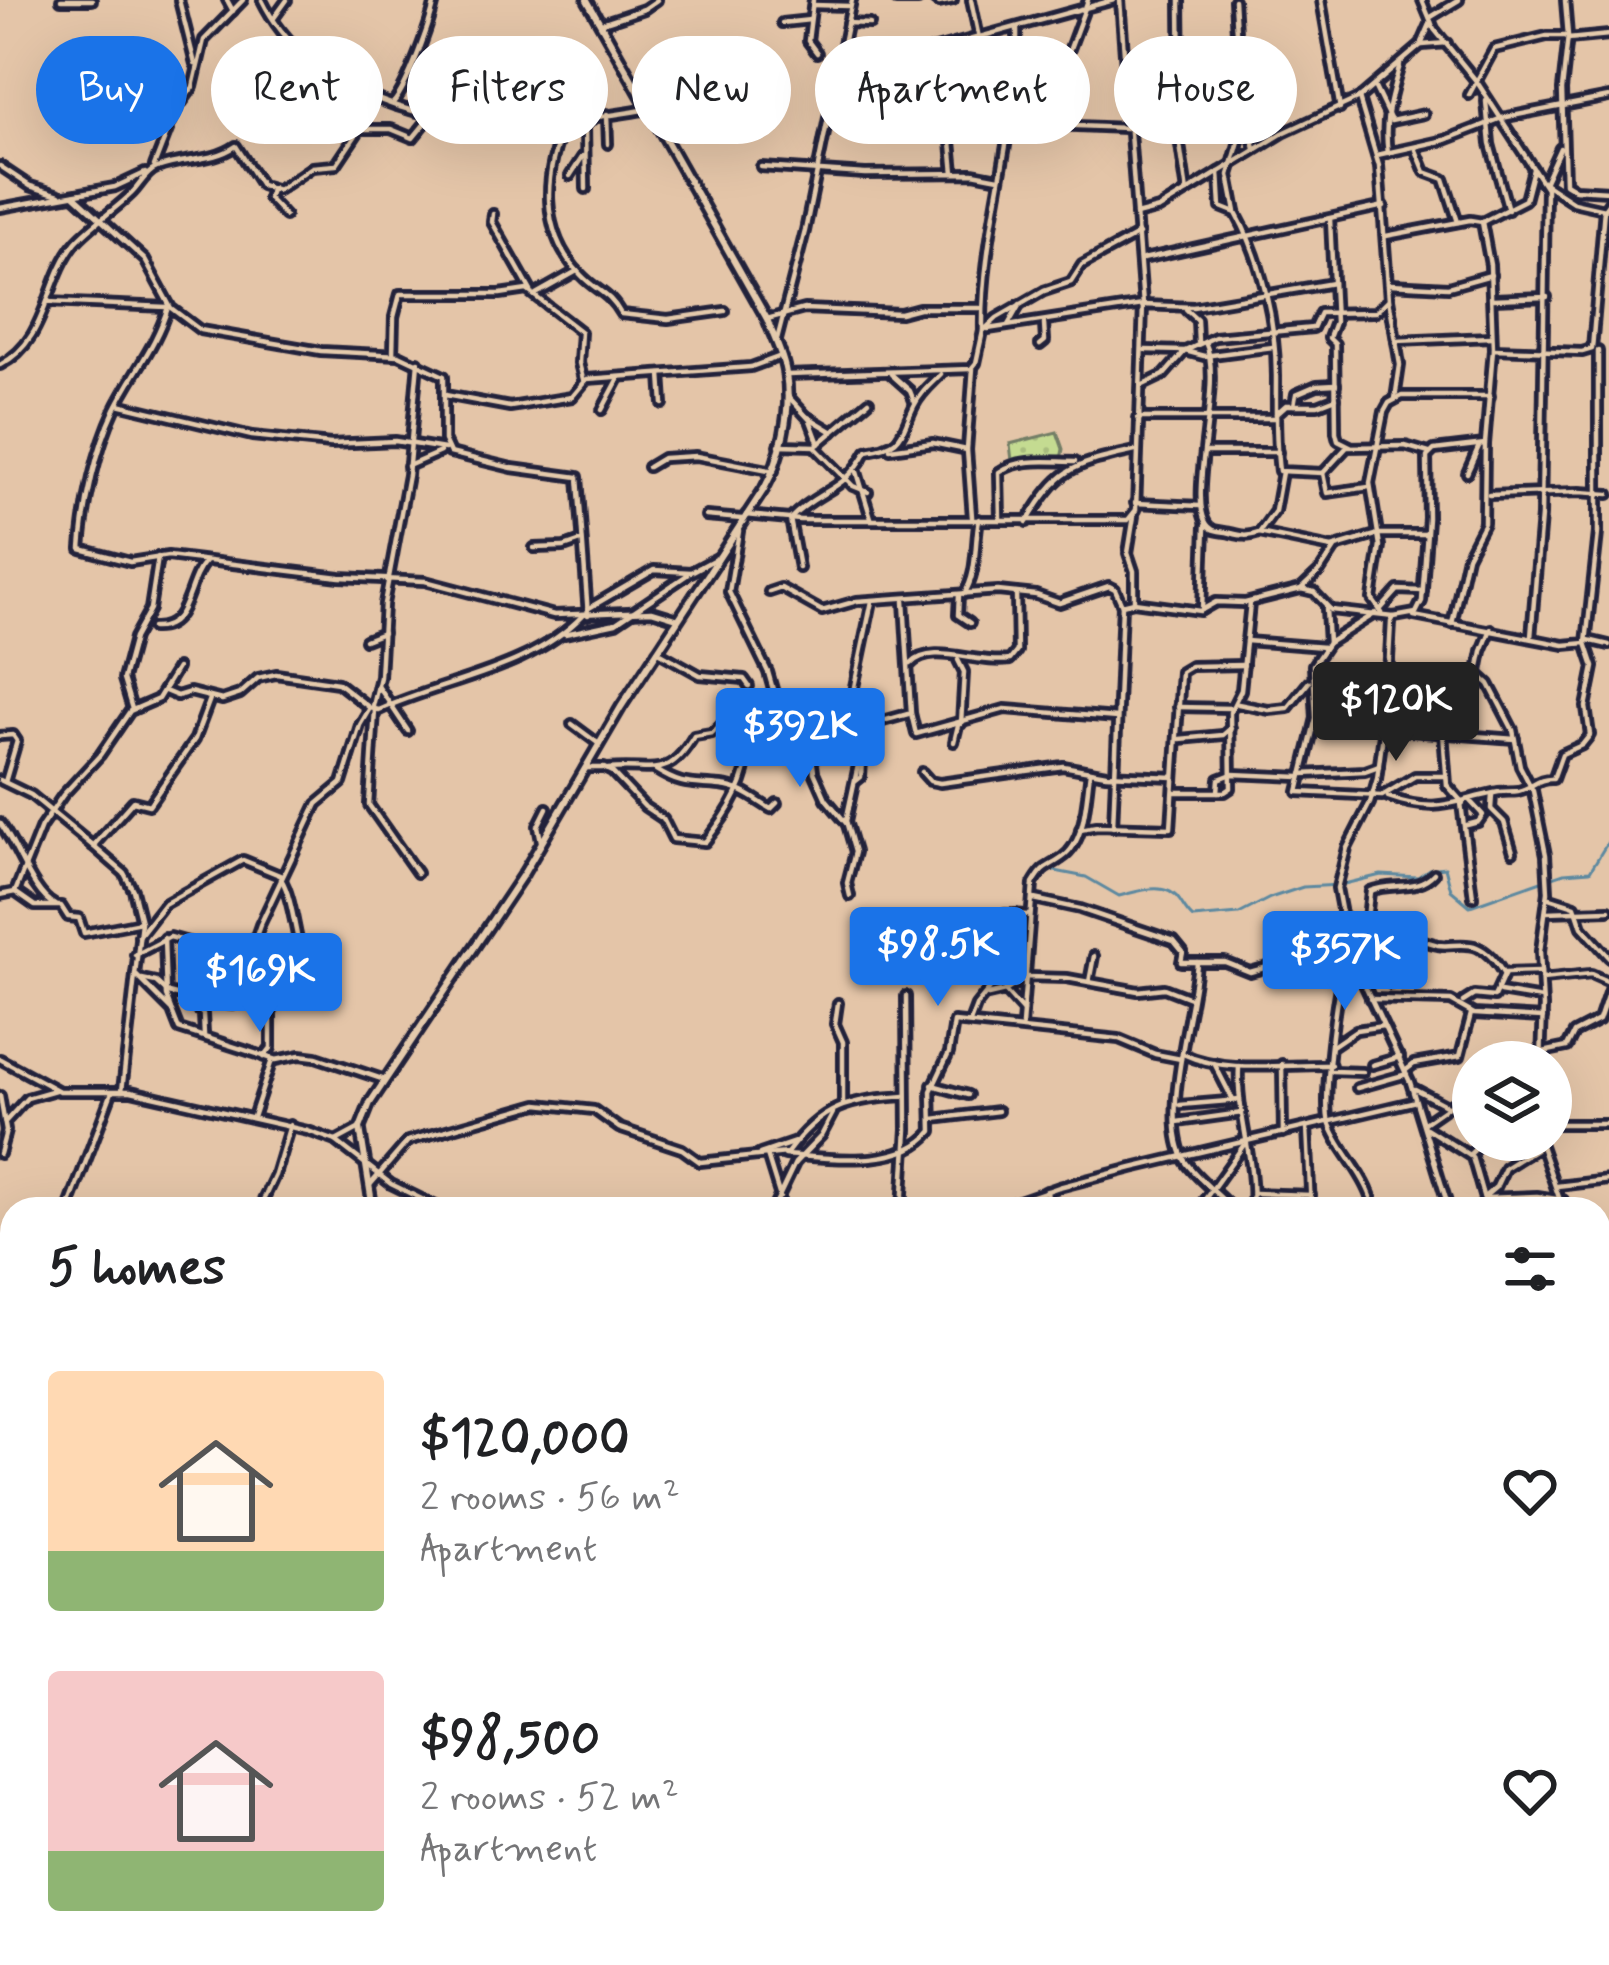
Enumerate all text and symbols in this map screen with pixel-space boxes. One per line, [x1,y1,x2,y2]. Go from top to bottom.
chip: Buy [36,36,187,144]
chip: Rent [211,36,383,144]
chip: Filters [407,36,608,144]
chip: New [632,36,791,144]
chip: Apartment [815,36,1090,144]
chip: House [1114,36,1297,144]
pin: $120K [1312,662,1480,764]
text: $120K [1340,675,1452,726]
pin: $392K [716,688,884,790]
text: $392K [743,701,857,752]
pin: $98.5K [840,907,1036,1009]
pin: $357K [1261,911,1429,1013]
text: $98.5K [877,920,999,971]
text: $357K [1290,924,1400,975]
pin: $169K [176,933,344,1035]
text: $169K [205,946,315,997]
map controls [1452,1041,1572,1161]
button: layers [1452,1041,1572,1161]
text: 5 homes [48,1236,226,1302]
icon: filters [1497,1236,1563,1302]
text: $120,000 [420,1407,630,1473]
icon: home [144,1419,288,1563]
icon: heart [1497,1458,1563,1524]
text: 2 rooms · 56 m² [420,1473,680,1524]
text: Apartment [420,1524,597,1575]
text: $98,500 [420,1707,600,1773]
icon: home [144,1719,288,1863]
icon: heart [1497,1758,1563,1824]
text: 2 rooms · 52 m² [420,1773,679,1824]
text: Apartment [420,1824,597,1875]

